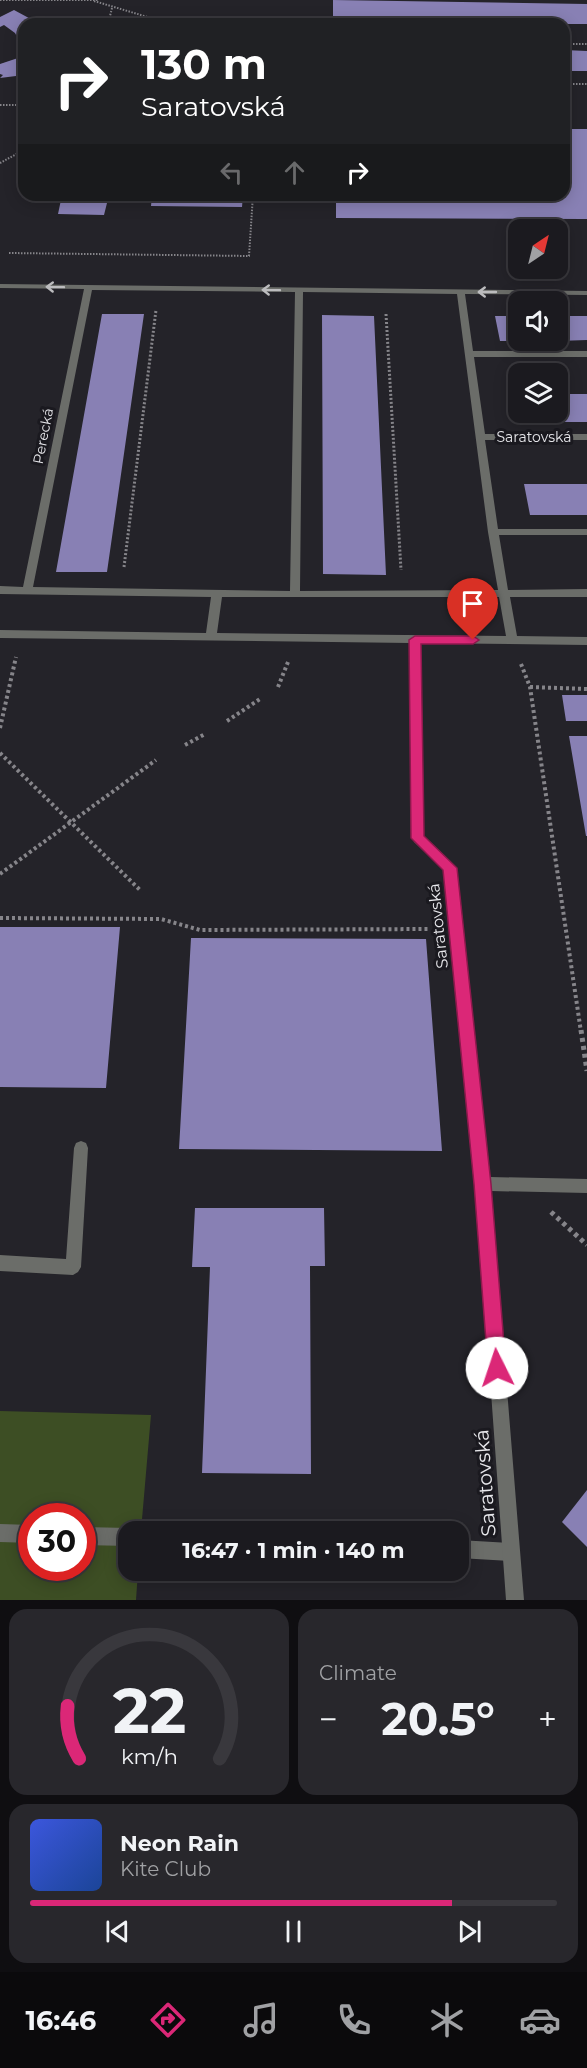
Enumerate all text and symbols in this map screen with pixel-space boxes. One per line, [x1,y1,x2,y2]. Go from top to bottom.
text: 130 m [141,38,267,90]
icon: right [42,42,120,120]
text: Saratovská [141,90,286,123]
icon: left [215,156,248,189]
icon: ahead [278,156,311,189]
icon: right [341,156,374,189]
north arrow [508,219,568,279]
map controls [508,219,568,423]
one-way arrow [45,281,65,293]
one-way arrow [261,284,281,296]
one-way arrow [477,286,497,298]
button: sound [508,291,568,351]
button: layers [508,363,568,423]
street label: Perecká [29,407,57,465]
street label: Saratovská [497,428,572,446]
pin [447,578,498,640]
icon: arrive [456,587,489,620]
street label: Saratovská [424,882,452,970]
position arrow [465,1336,529,1400]
street label: Saratovská [469,1429,501,1537]
speed limit sign: 30 [18,1503,96,1581]
text: 16:47 · 1 min · 140 m [182,1537,405,1564]
text: Climate [319,1661,397,1685]
text: 22 [112,1673,186,1749]
text: 20.5° [381,1691,495,1746]
text: − [319,1699,338,1739]
text: + [538,1699,557,1739]
text: km/h [120,1743,178,1769]
text: Neon Rain [120,1830,239,1857]
text: Kite Club [120,1857,211,1881]
icon: previous [101,1915,134,1948]
icon: pause [277,1915,310,1948]
icon: next [453,1915,486,1948]
icon: directions [147,1999,189,2041]
icon: music [240,1999,282,2041]
icon: phone [333,1999,375,2041]
icon: climate [426,1999,468,2041]
icon: car [519,1999,561,2041]
text: 16:46 [26,2004,96,2037]

